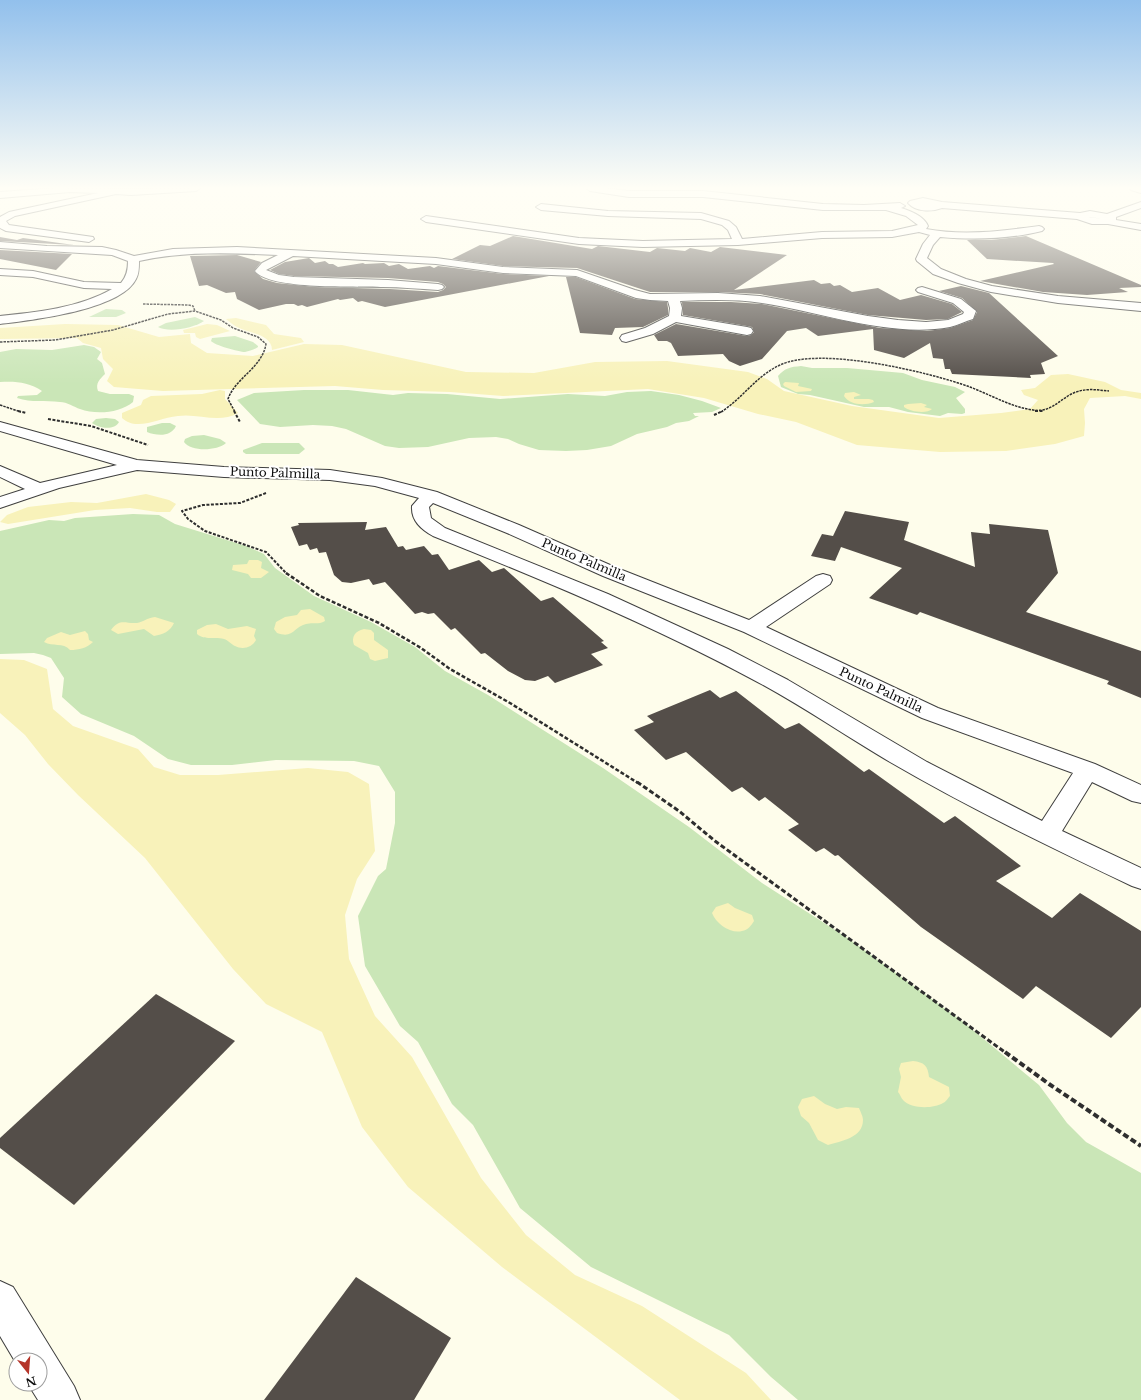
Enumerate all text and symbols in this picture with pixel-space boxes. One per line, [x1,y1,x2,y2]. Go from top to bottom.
street label: Punto Palmilla [230,463,321,482]
street label: Punto Palmilla [540,535,629,584]
street label: Punto Palmilla [837,664,926,716]
north arrow [8,1352,48,1392]
text: N [23,1373,38,1390]

